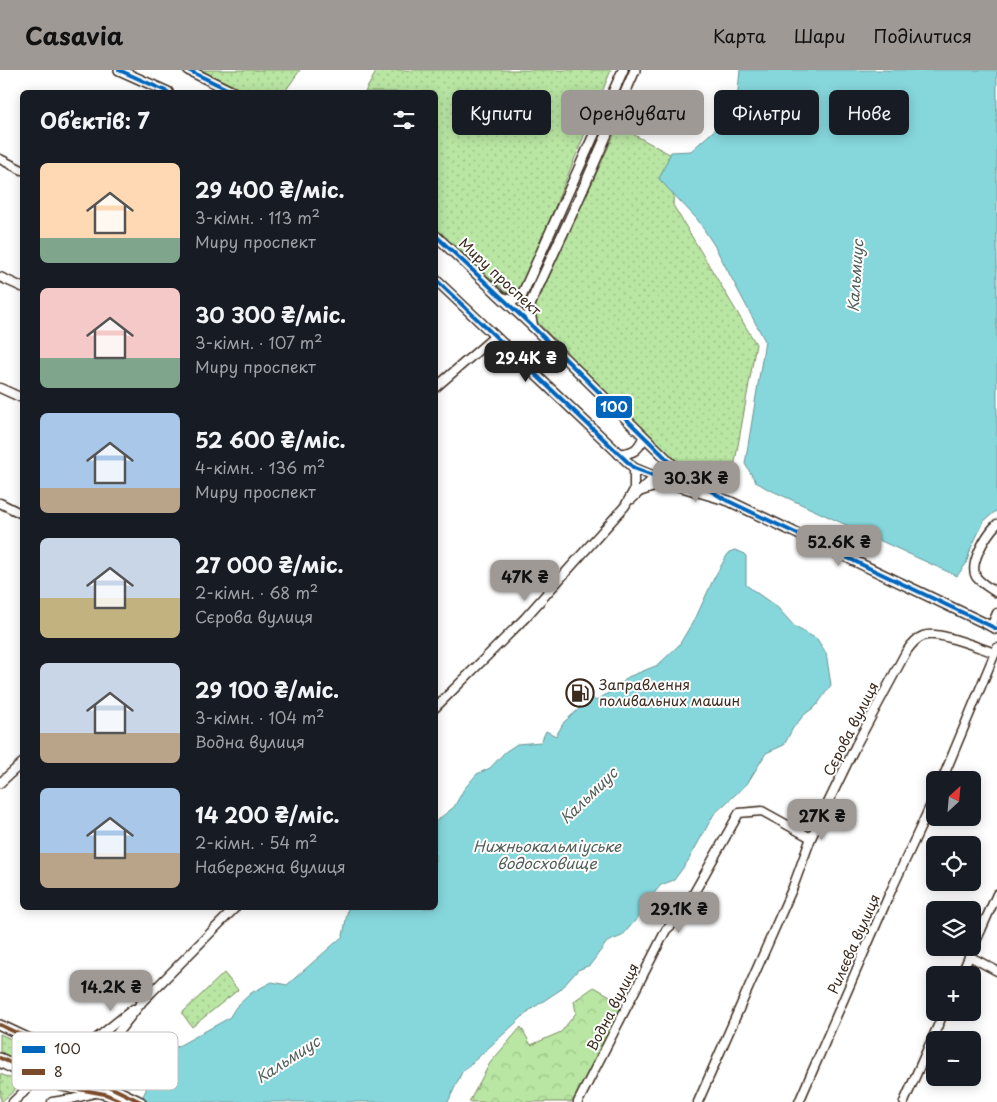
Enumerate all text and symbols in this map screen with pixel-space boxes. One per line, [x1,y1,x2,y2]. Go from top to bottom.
text: Casavia [25,17,123,53]
text: Карта [713,22,766,49]
text: Шари [794,22,846,49]
text: Поділитися [874,22,972,49]
chip: Купити [452,90,551,135]
chip: Орендувати [561,90,704,135]
chip: Фільтри [714,90,819,135]
chip: Нове [829,90,909,135]
text: Об’єктів: 7 [40,104,150,136]
icon: filters [390,106,418,134]
text: 29 400 ₴/міс. [195,173,345,205]
icon: home [80,183,140,243]
text: 3-кімн. · 113 m² [195,205,320,229]
text: Миру проспект [195,229,316,253]
street label: Миру проспект [455,233,546,320]
water label: Кальмиус [840,238,869,313]
text: 30 300 ₴/міс. [195,298,346,330]
icon: home [80,308,140,368]
text: 3-кімн. · 107 m² [195,330,323,354]
pin: 29.4K ₴ [480,340,572,383]
text: 29.4K ₴ [495,345,557,369]
text: Миру проспект [195,354,316,378]
line badge: 100 [595,395,633,419]
text: 100 [600,396,628,417]
text: 52 600 ₴/міс. [195,423,346,455]
icon: home [80,433,140,493]
text: 4-кімн. · 136 m² [195,455,325,479]
pin: 30.3K ₴ [650,460,742,503]
text: 30.3K ₴ [664,465,728,489]
text: Миру проспект [195,479,316,503]
pin: 52.6K ₴ [793,524,885,567]
text: 52.6K ₴ [807,529,871,553]
text: 27 000 ₴/міс. [195,548,343,580]
icon: home [80,558,140,618]
pin: 47K ₴ [490,560,560,602]
text: 47K ₴ [501,564,549,588]
text: 2-кімн. · 68 m² [195,580,318,604]
text: Сєрова вулиця [195,604,313,628]
text: 29 100 ₴/міс. [195,673,339,705]
place label: Заправлення поливальних машин [599,674,740,711]
fuel station icon: Заправлення поливальних машин [565,678,595,708]
street label: Сєрова вулиця [818,678,883,780]
icon: home [80,683,140,743]
text: 3-кімн. · 104 m² [195,705,324,729]
text: Водна вулиця [195,729,305,753]
water label: Кальмиус [554,761,623,828]
north arrow [926,771,981,826]
map controls [926,771,981,1086]
text: 14 200 ₴/міс. [195,798,340,830]
pin: 27K ₴ [787,798,857,841]
text: 27K ₴ [798,803,846,827]
icon: home [80,808,140,868]
text: 2-кімн. · 54 m² [195,830,317,854]
water label: Нижньокальміуське водосховище [473,834,622,874]
button: locate [926,836,981,891]
text: Набережна вулиця [195,854,346,878]
street label: Рилєєва вулиця [822,891,885,997]
pin: 29.1K ₴ [633,892,725,934]
text: 29.1K ₴ [650,896,708,920]
button: layers [926,901,981,956]
street label: Водна вулиця [581,959,644,1054]
button: + [926,966,981,1021]
pin: 14.2K ₴ [65,970,157,1012]
text: 14.2K ₴ [80,974,142,998]
water label: Кальмиус [250,1029,325,1088]
button: − [926,1031,981,1086]
legend [12,1032,178,1090]
text: 100 [54,1038,81,1059]
text: 8 [54,1061,63,1082]

